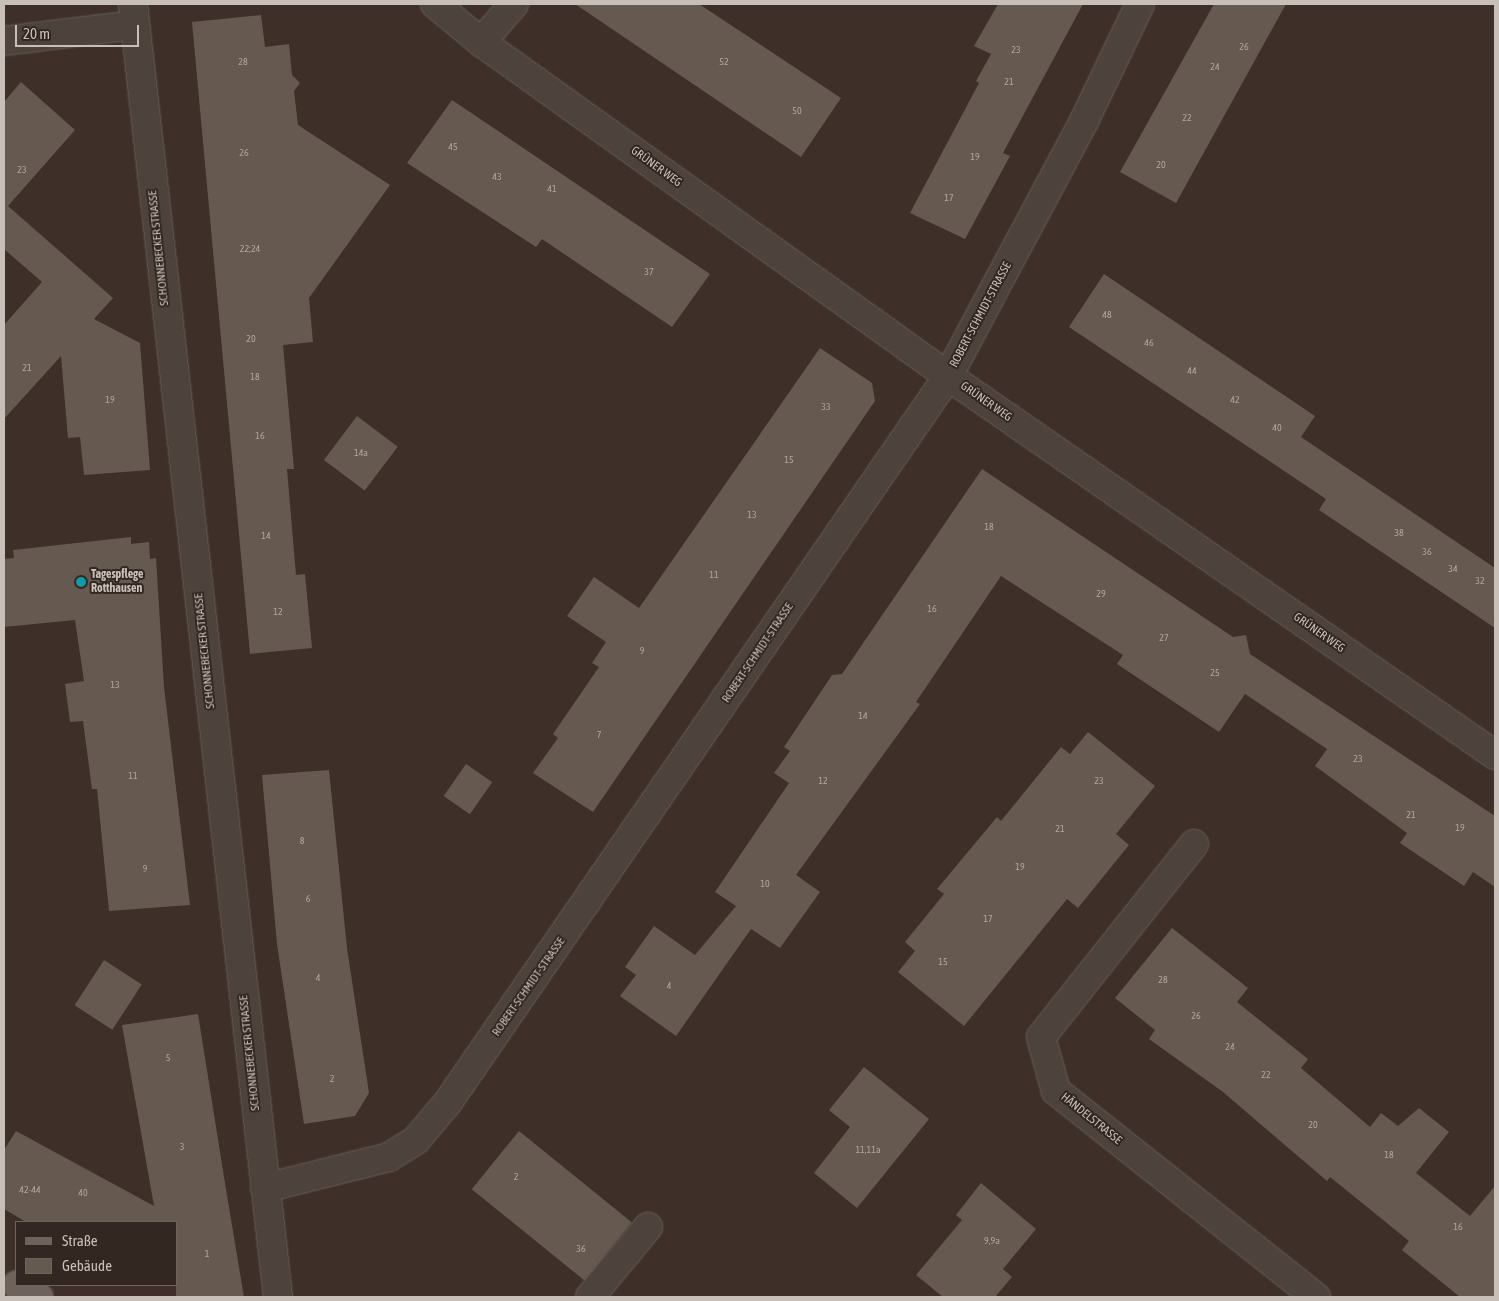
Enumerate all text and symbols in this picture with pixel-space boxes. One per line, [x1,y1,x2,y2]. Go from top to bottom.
scale bar [18,15,141,47]
text: 20 m [23,25,50,42]
house number: 26 [1239,41,1249,53]
house number: 23 [1011,44,1021,56]
house number: 28 [238,56,248,68]
house number: 52 [719,56,729,68]
house number: 24 [1210,61,1220,73]
house number: 21 [1004,76,1014,88]
house number: 50 [792,105,802,117]
house number: 22 [1182,112,1192,124]
house number: 45 [448,141,458,153]
street label: GRÜNER WEG [628,144,684,190]
house number: 26 [239,147,249,159]
house number: 19 [970,151,980,163]
house number: 20 [1156,159,1166,171]
house number: 23 [17,164,27,176]
house number: 43 [492,171,502,183]
house number: 41 [547,183,557,195]
street label: SCHONNEBECKER STRASSE [146,190,172,306]
house number: 17 [944,192,954,204]
house number: 22;24 [240,243,260,255]
street label: ROBERT-SCHMIDT-STRASSE [947,260,1015,370]
house number: 37 [644,266,654,278]
house number: 48 [1102,309,1112,321]
house number: 20 [246,333,256,345]
house number: 46 [1144,337,1154,349]
house number: 21 [22,362,32,374]
house number: 44 [1187,365,1197,377]
house number: 18 [250,371,260,383]
street label: GRÜNER WEG [958,379,1014,425]
house number: 19 [105,394,115,406]
house number: 42 [1230,394,1240,406]
house number: 33 [821,401,831,413]
house number: 40 [1272,422,1282,434]
house number: 16 [255,430,265,442]
house number: 14a [354,447,368,459]
house number: 15 [784,454,794,466]
house number: 13 [747,509,757,521]
house number: 18 [984,521,994,533]
house number: 38 [1394,527,1404,539]
house number: 14 [261,530,271,542]
house number: 36 [1422,546,1432,558]
house number: 34 [1448,563,1458,575]
place label: Tagespflege Rotthausen [91,568,143,596]
house number: 11 [709,569,719,581]
house number: 32 [1475,575,1485,587]
marker: Tagespflege Rotthausen [75,576,87,588]
house number: 29 [1096,588,1106,600]
street label: SCHONNEBECKER STRASSE [192,593,218,709]
street label: ROBERT-SCHMIDT-STRASSE [719,600,797,706]
house number: 16 [927,603,937,615]
house number: 12 [273,606,283,618]
street label: GRÜNER WEG [1291,610,1347,656]
house number: 27 [1159,632,1169,644]
house number: 9 [640,645,644,657]
house number: 25 [1210,667,1220,679]
house number: 13 [110,679,120,691]
house number: 14 [858,710,868,722]
house number: 7 [597,729,601,741]
house number: 23 [1353,753,1363,765]
house number: 11 [128,770,138,782]
house number: 12 [818,775,828,787]
house number: 23 [1094,775,1104,787]
house number: 21 [1406,809,1416,821]
house number: 19 [1455,822,1465,834]
house number: 21 [1055,823,1065,835]
house number: 8 [300,835,304,847]
house number: 19 [1015,861,1025,873]
house number: 9 [143,863,147,875]
house number: 10 [760,878,770,890]
house number: 6 [306,893,310,905]
house number: 17 [983,913,993,925]
street label: ROBERT-SCHMIDT-STRASSE [489,935,569,1039]
house number: 15 [938,956,948,968]
house number: 4 [316,972,320,984]
house number: 28 [1158,974,1168,986]
house number: 4 [667,980,671,992]
street label: SCHONNEBECKER STRASSE [237,995,263,1111]
house number: 26 [1191,1010,1201,1022]
house number: 24 [1225,1041,1235,1053]
house number: 5 [166,1052,170,1064]
house number: 22 [1261,1069,1271,1081]
house number: 2 [330,1073,334,1085]
street label: HÄNDELSTRASSE [1058,1090,1124,1148]
house number: 20 [1308,1119,1318,1131]
house number: 3 [180,1141,184,1153]
house number: 11,11a [855,1144,881,1156]
house number: 18 [1384,1149,1394,1161]
house number: 2 [514,1171,518,1183]
house number: 42-44 [19,1184,41,1196]
house number: 40 [78,1187,88,1199]
legend [15,1221,178,1286]
house number: 16 [1453,1221,1463,1233]
text: Straße [62,1232,98,1249]
house number: 9,9a [984,1235,1000,1247]
house number: 36 [576,1243,586,1255]
house number: 1 [205,1248,209,1260]
text: Gebäude [62,1257,112,1274]

